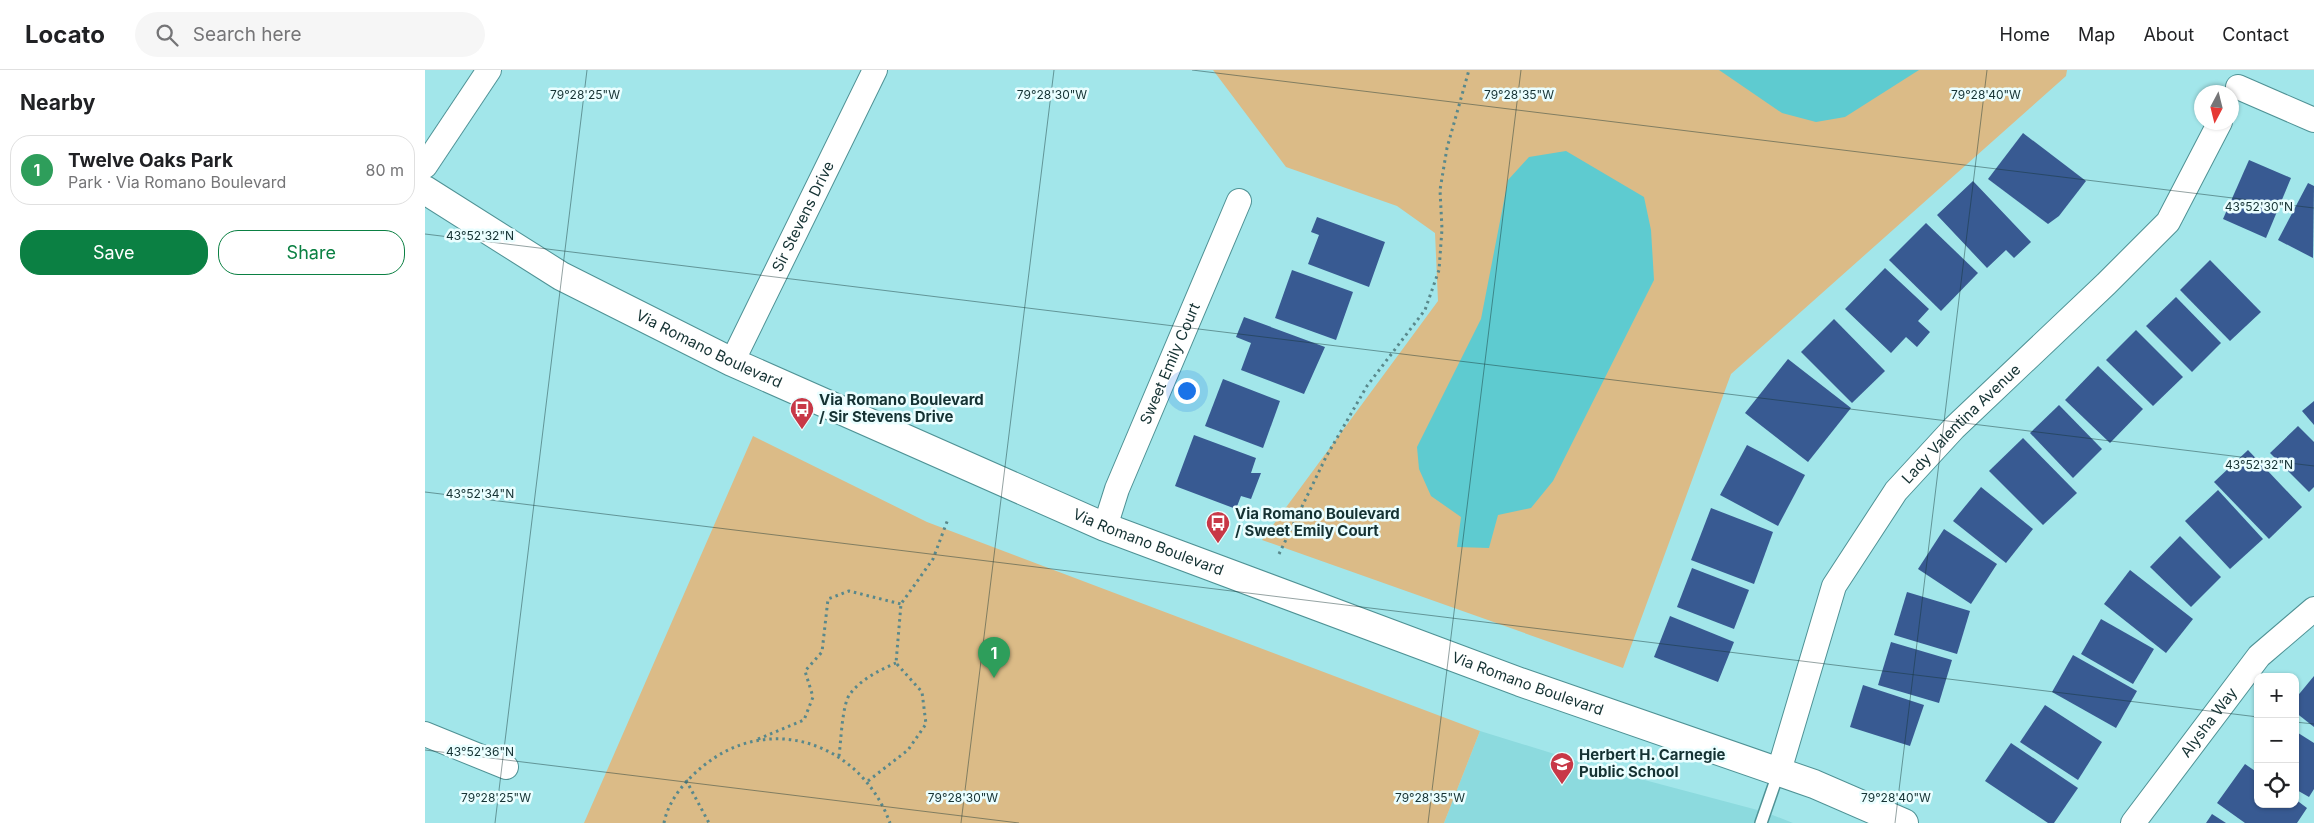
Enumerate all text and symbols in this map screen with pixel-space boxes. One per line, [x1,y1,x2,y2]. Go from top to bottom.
search box [135,12,485,57]
text: Locato [25,20,105,49]
icon: search [153,21,181,49]
text: Search here [193,23,301,46]
text: Home [2000,24,2050,45]
text: Map [2078,24,2115,45]
text: About [2143,24,2194,45]
text: Contact [2222,24,2289,45]
north arrow [2194,85,2239,130]
text: 79°28'25"W [550,87,620,102]
text: 79°28'30"W [1017,87,1087,102]
text: 79°28'35"W [1484,87,1554,102]
text: 79°28'40"W [1951,87,2021,102]
text: Nearby [20,90,95,115]
text: Twelve Oaks Park [68,149,233,172]
street label: Sir Stevens Drive [768,158,838,275]
text: 1 [34,160,40,180]
text: 80 m [365,160,404,180]
text: Park · Via Romano Boulevard [68,172,286,192]
text: 43°52'30"N [2225,199,2293,214]
text: 43°52'32"N [446,228,514,243]
button: Save [20,230,208,275]
button: Share [218,230,405,275]
street label: Sweet Emily Court [1136,300,1204,427]
street label: Via Romano Boulevard [633,305,785,392]
street label: Lady Valentina Avenue [1897,360,2024,487]
your location [1174,378,1200,404]
place label: Via Romano Boulevard / Sir Stevens Drive [819,390,984,426]
bus stop icon: Via Romano Boulevard / Sir Stevens Drive [789,396,815,430]
text: 43°52'32"N [2225,457,2293,472]
text: 43°52'34"N [446,486,514,501]
street label: Via Romano Boulevard [1070,504,1226,579]
place label: Via Romano Boulevard / Sweet Emily Court [1235,504,1400,540]
bus stop icon: Via Romano Boulevard / Sweet Emily Court [1205,510,1231,544]
pin: 1 [978,637,1010,678]
street label: Via Romano Boulevard [1449,647,1606,719]
map controls [2254,673,2299,808]
button: + [2254,673,2299,718]
street label: Alysha Way [2176,683,2241,761]
button: − [2254,718,2299,763]
text: 43°52'36"N [446,744,514,759]
place label: Herbert H. Carnegie Public School [1579,745,1725,781]
school or university icon: Herbert H. Carnegie Public School [1549,751,1575,785]
button: locate [2254,763,2299,808]
text: 79°28'25"W [461,790,531,805]
text: 79°28'30"W [928,790,998,805]
text: 79°28'35"W [1395,790,1465,805]
text: 79°28'40"W [1861,790,1931,805]

